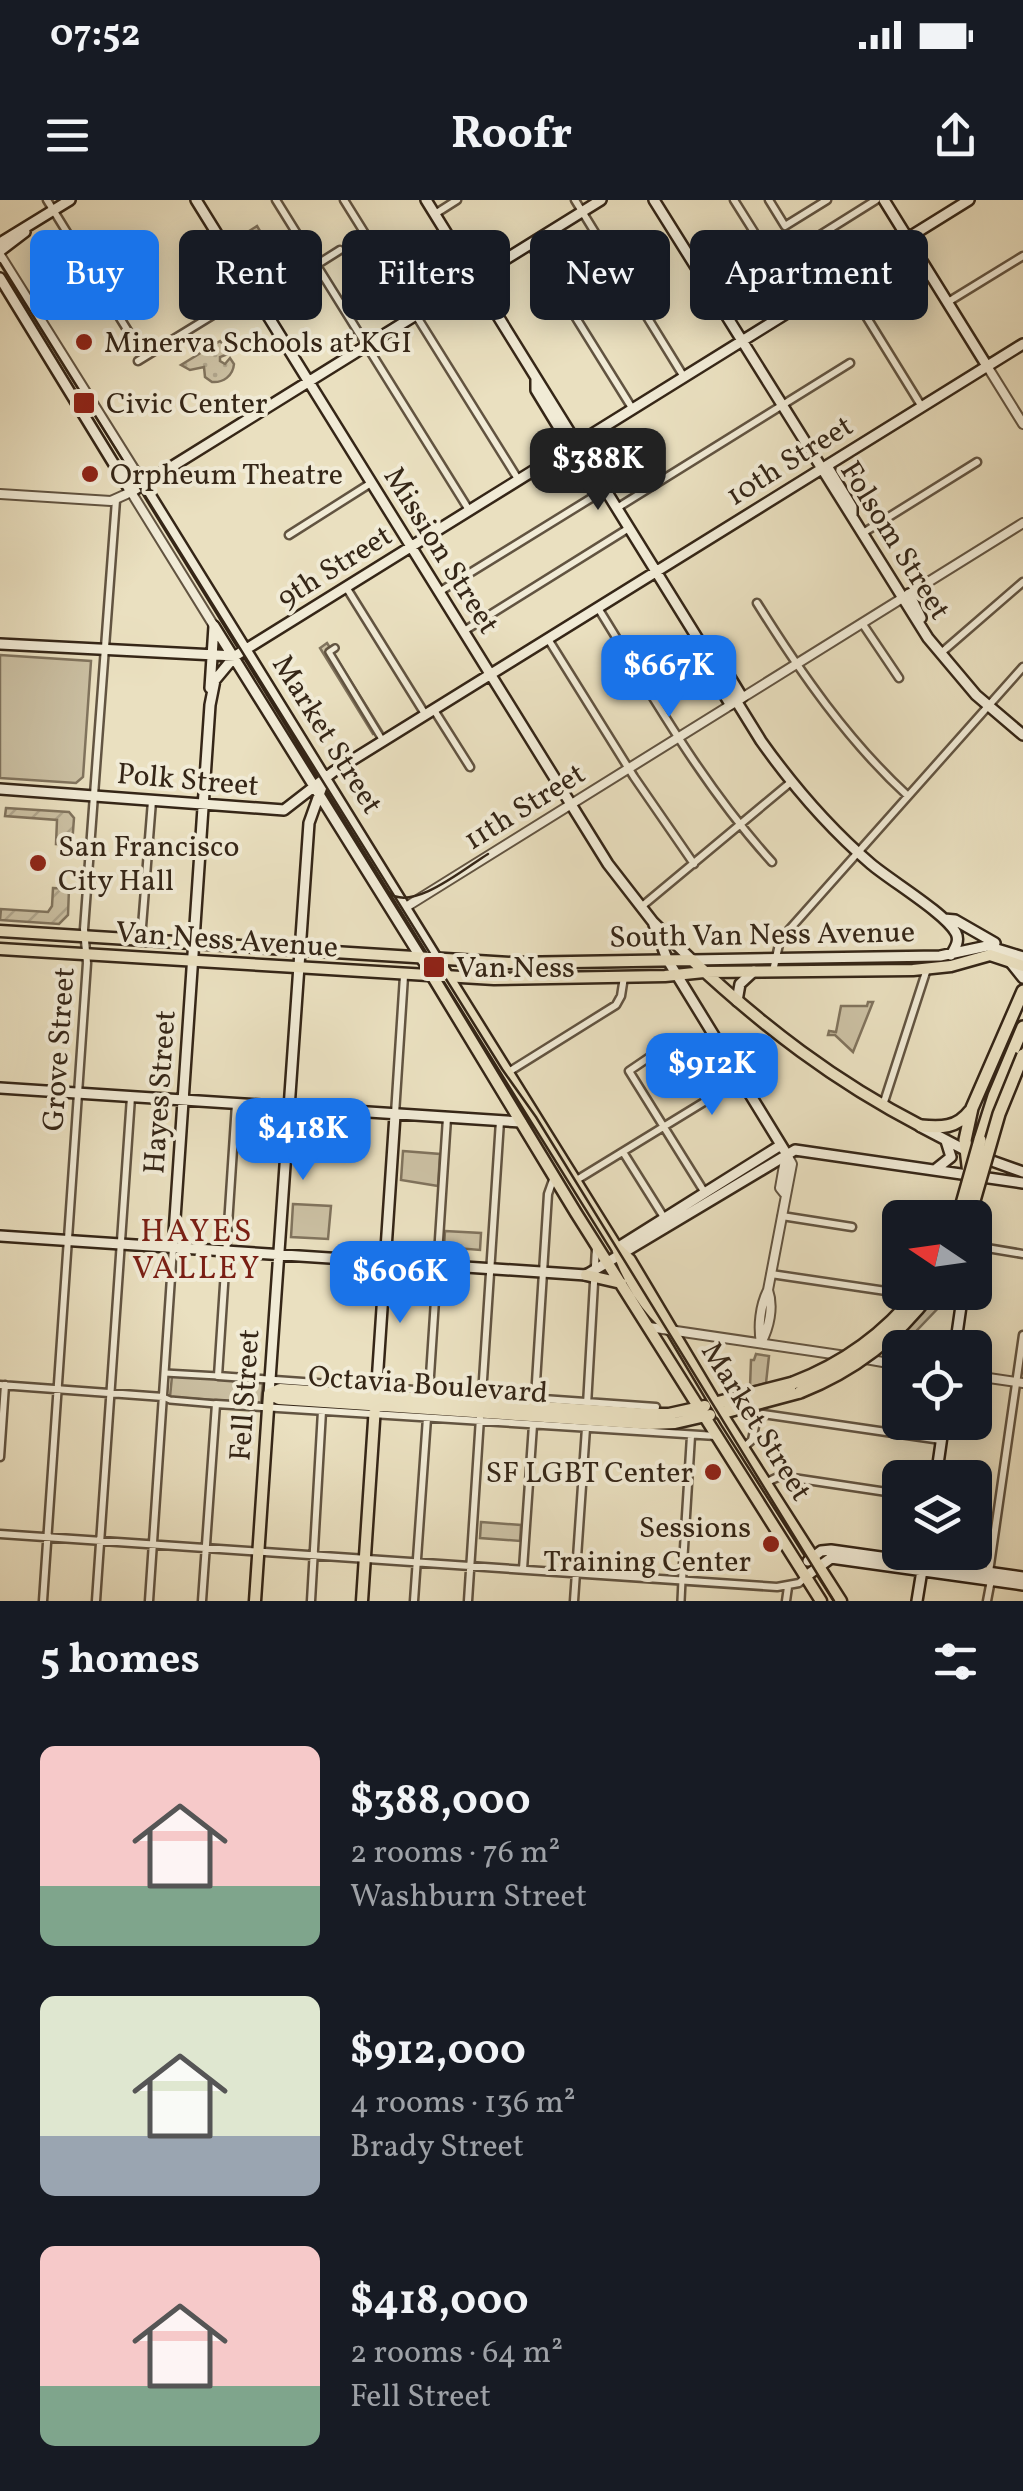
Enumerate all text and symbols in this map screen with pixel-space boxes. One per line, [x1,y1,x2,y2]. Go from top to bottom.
text: 07:52 [50,9,140,62]
text: Roofr [451,104,572,167]
icon: menu [40,108,95,163]
icon: share [928,108,983,163]
chip: Buy [30,230,159,320]
chip: Rent [179,230,322,320]
chip: Filters [342,230,510,320]
chip: New [530,230,670,320]
chip: Apartment [690,230,928,320]
place label: Minerva Schools at KGI [104,323,412,365]
marker: Minerva Schools at KGI [73,331,95,353]
place label: Civic Center [106,384,268,426]
marker: Civic Center [71,390,97,416]
street label: 10th Street [718,406,862,517]
pin: $388K [528,428,668,513]
text: $388K [552,438,644,482]
street label: Folsom Street [829,454,960,628]
place label: Orpheum Theatre [110,455,343,497]
street label: Mission Street [372,459,509,643]
marker: Orpheum Theatre [79,463,101,485]
street label: 9th Street [269,516,401,620]
pin: $667K [599,635,739,720]
text: $667K [623,645,715,689]
street label: Market Street [261,647,392,823]
street label: Polk Street [115,754,261,808]
street label: 11th Street [456,754,594,862]
place label: San Francisco City Hall [58,827,239,903]
marker: San Francisco City Hall [27,852,49,874]
street label: Van Ness Avenue [114,912,340,970]
street label: South Van Ness Avenue [609,912,915,960]
place label: Van Ness [456,948,575,990]
marker: Van Ness [421,954,447,980]
street label: Grove Street [33,966,87,1133]
street label: Hayes Street [134,1009,188,1176]
pin: $912K [642,1033,782,1118]
text: $912K [668,1043,756,1087]
pin: $418K [233,1098,373,1183]
text: $418K [258,1108,348,1152]
north arrow [882,1200,992,1310]
map controls [882,1200,992,1570]
district label: HAYES VALLEY [132,1211,262,1292]
pin: $606K [330,1241,470,1326]
text: $606K [352,1251,448,1295]
street label: Fell Street [220,1328,272,1463]
button: locate [882,1330,992,1440]
street label: Market Street [690,1334,821,1510]
street label: Octavia Boulevard [306,1357,549,1415]
place label: SF LGBT Center [486,1453,693,1495]
button: layers [882,1460,992,1570]
marker: SF LGBT Center [702,1461,724,1483]
place label: Sessions Training Center [543,1508,751,1584]
marker: Sessions Training Center [760,1533,782,1555]
text: 5 homes [40,1632,200,1691]
icon: filters [928,1634,983,1689]
text: $388,000 [350,1773,531,1832]
icon: home [120,1786,240,1906]
text: 2 rooms · 76 m² [350,1832,560,1876]
text: Washburn Street [350,1876,587,1920]
text: $912,000 [350,2023,526,2082]
icon: home [120,2036,240,2156]
text: 4 rooms · 136 m² [350,2082,576,2126]
text: Brady Street [350,2126,524,2170]
text: $418,000 [350,2273,529,2332]
icon: home [120,2286,240,2406]
text: 2 rooms · 64 m² [350,2332,563,2376]
text: Fell Street [350,2376,491,2420]

